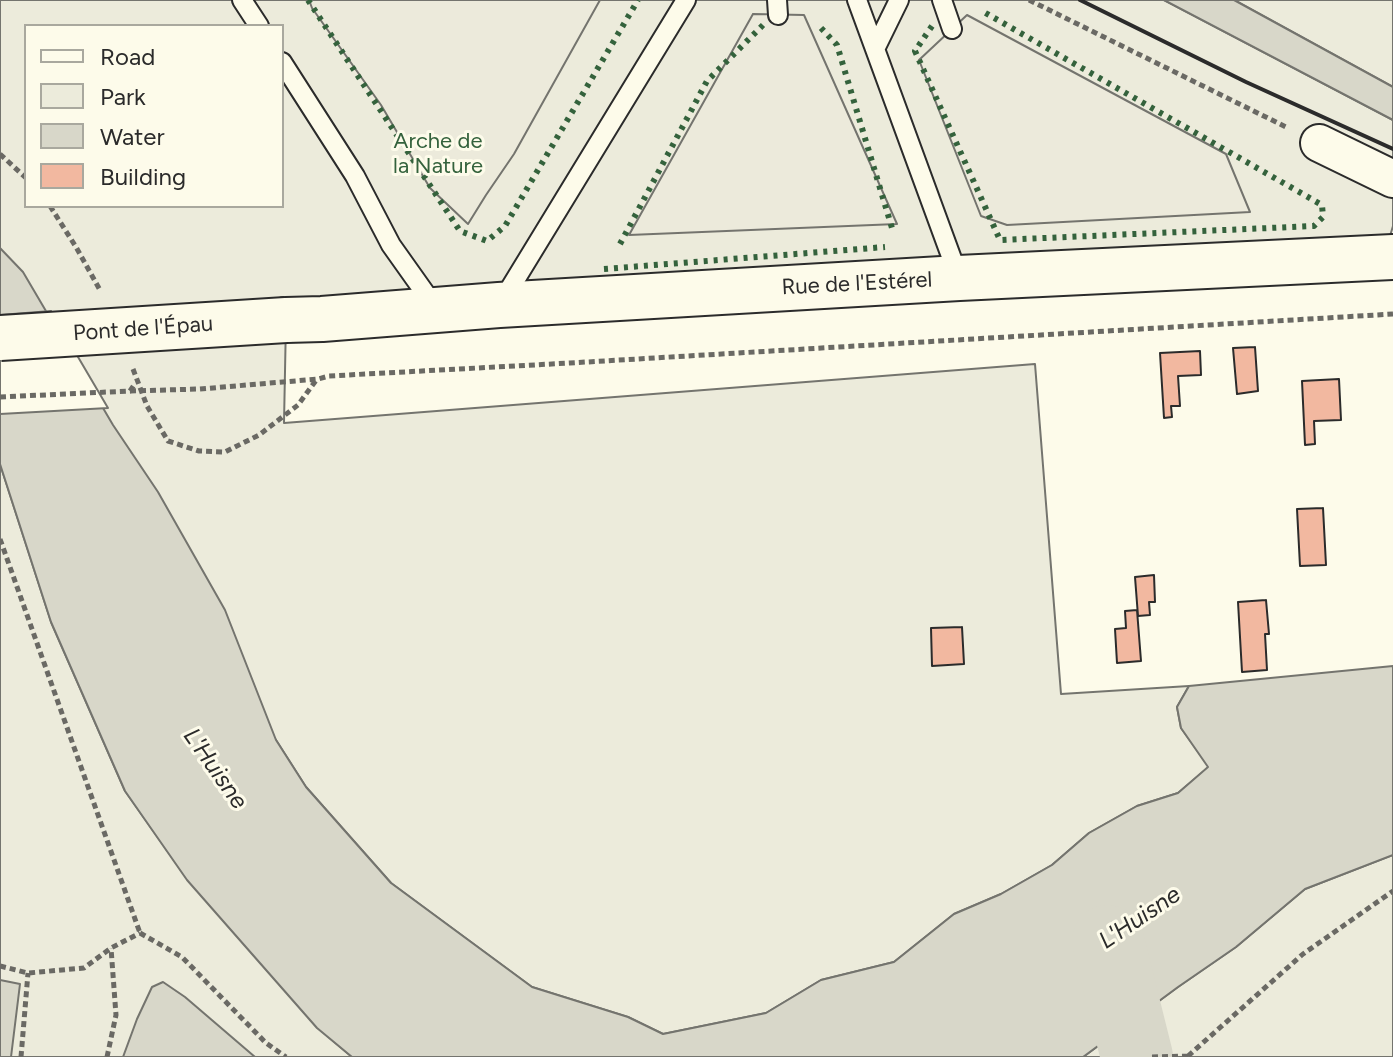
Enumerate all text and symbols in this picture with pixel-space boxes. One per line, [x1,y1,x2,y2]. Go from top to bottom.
legend [24,24,284,208]
text: Road [100,42,155,71]
text: Park [100,82,146,111]
text: Water [100,122,165,151]
park label: Arche de la Nature [393,129,483,180]
text: Building [100,162,186,191]
street label: Rue de l'Estérel [781,267,933,301]
street label: Pont de l'Épau [72,311,214,347]
water label: L'Huisne [177,723,253,815]
water label: L'Huisne [1094,880,1186,956]

